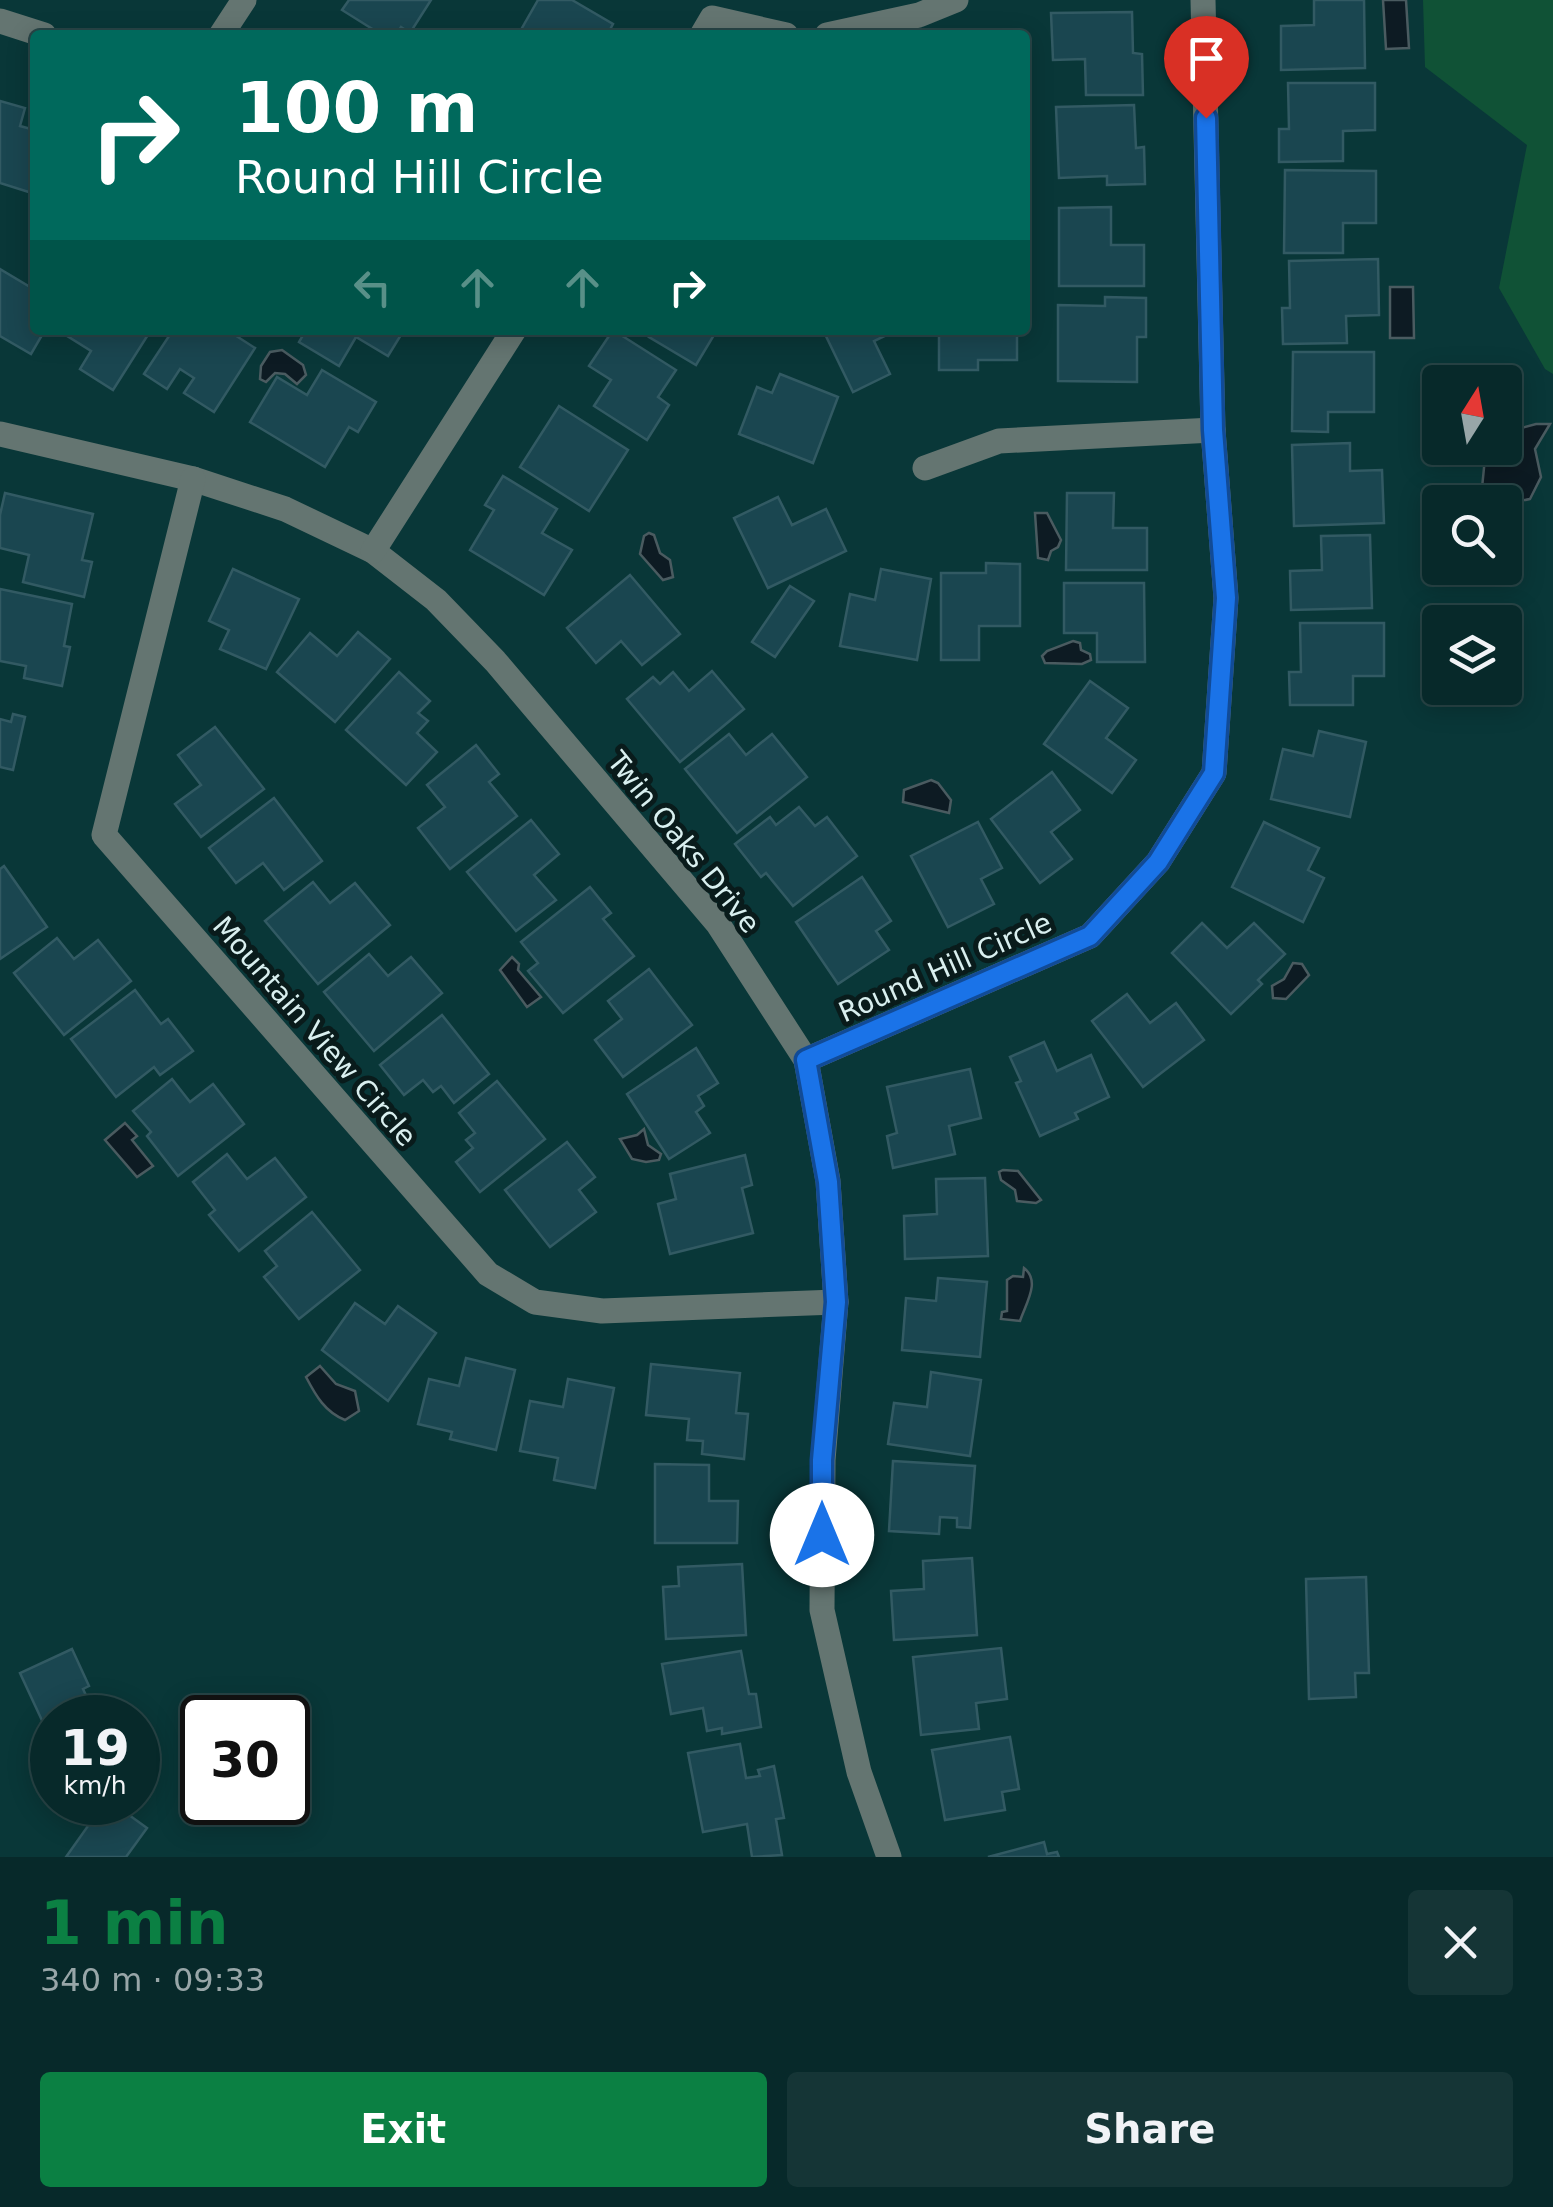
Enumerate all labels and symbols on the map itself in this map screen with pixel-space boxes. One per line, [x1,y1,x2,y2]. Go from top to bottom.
pin [1164,16,1249,119]
north arrow [1422,365,1522,465]
street label: Twin Oaks Drive [600,744,767,939]
street label: Round Hill Circle [834,906,1057,1029]
street label: Mountain View Circle [206,910,423,1153]
position arrow [770,1483,874,1587]
speed limit sign: 30 [180,1695,310,1825]

